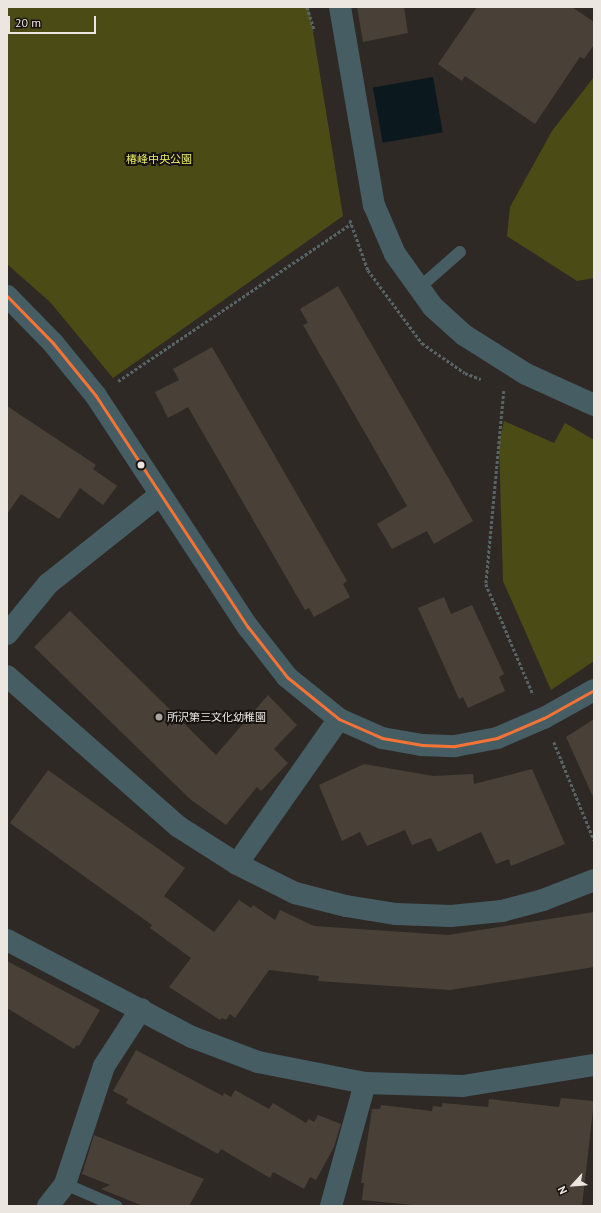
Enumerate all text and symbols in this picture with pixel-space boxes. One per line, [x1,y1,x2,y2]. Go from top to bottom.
scale bar [10,8,98,34]
text: 20 m [15,15,41,30]
park label: 椿峰中央公園 [126,152,192,166]
unlabelled marker [136,460,146,470]
place label: 所沢第三文化幼稚園 [167,710,266,724]
marker: 所沢第三文化幼稚園 [154,712,164,722]
north arrow [553,1165,593,1205]
text: N [554,1184,570,1197]

